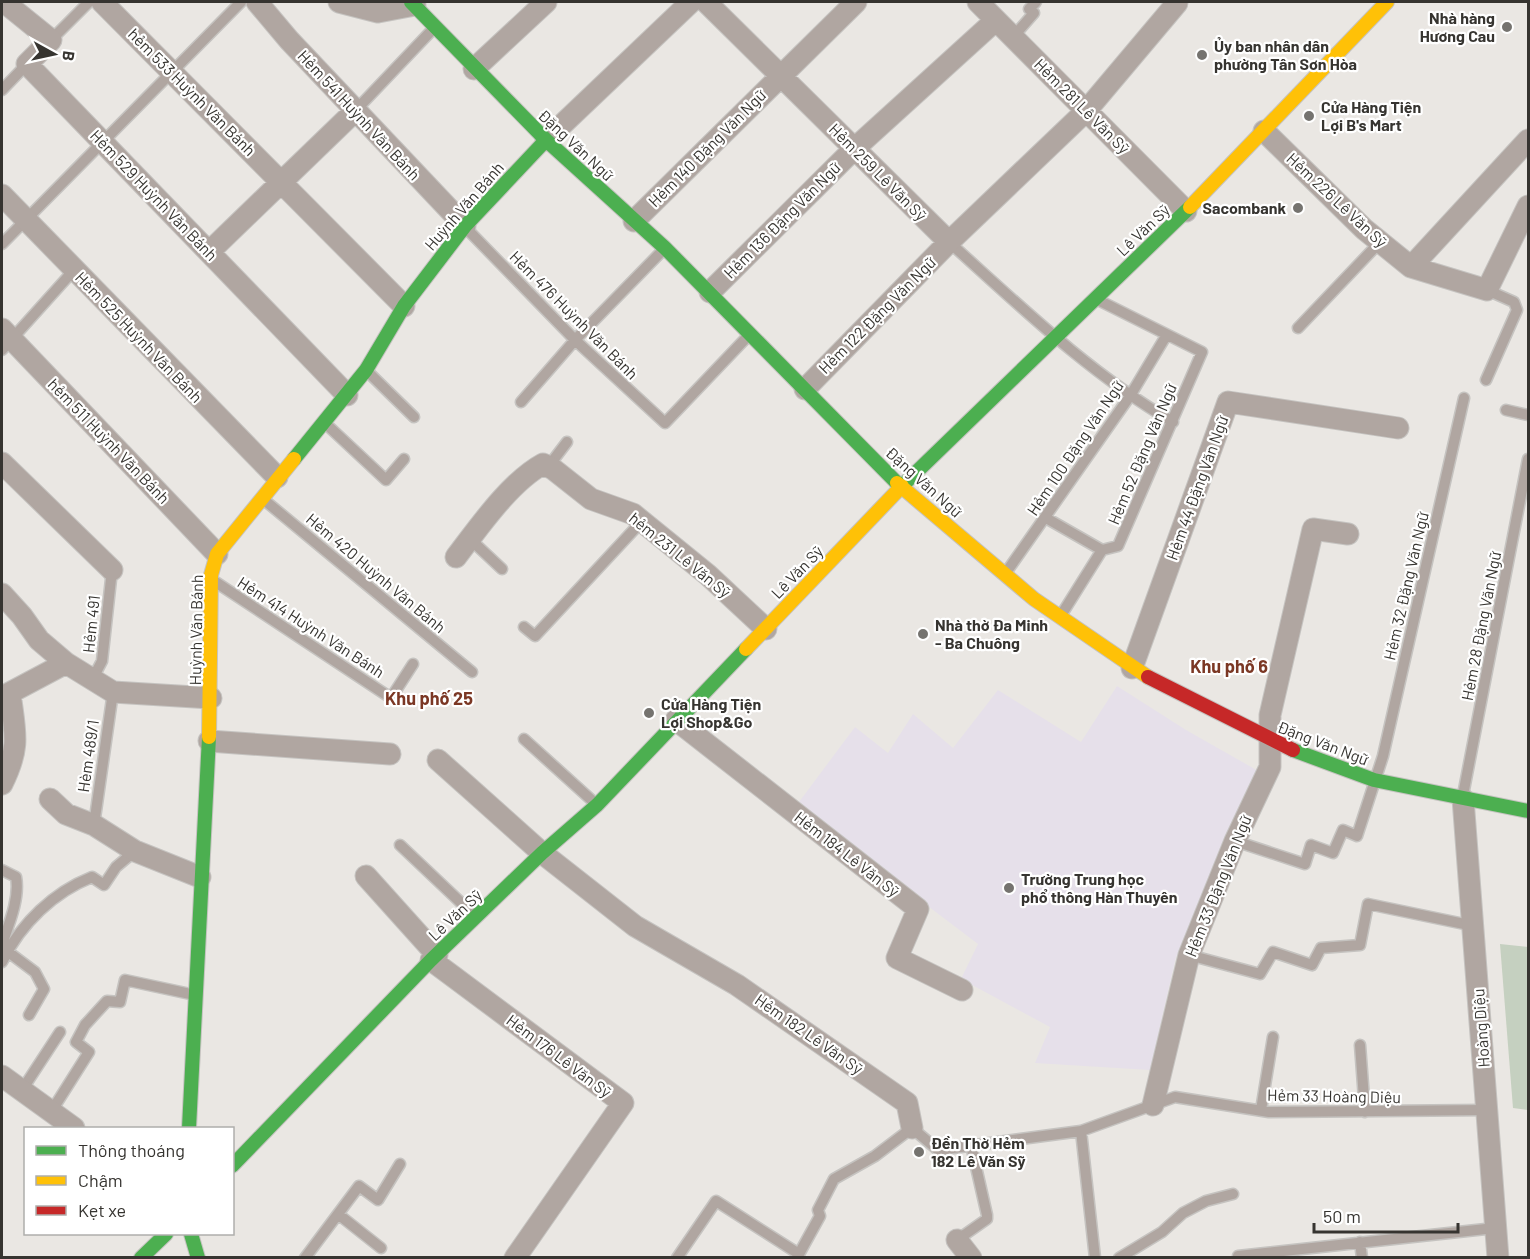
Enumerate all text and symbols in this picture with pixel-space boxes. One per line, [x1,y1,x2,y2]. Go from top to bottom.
place label: Nhà hàng Hương Cau [1420,8,1495,45]
marker: Nhà hàng Hương Cau [1500,20,1514,34]
north arrow [24,24,84,84]
street label: hẻm 533 Huỳnh Văn Bánh [125,24,260,159]
place label: Ủy ban nhân dân phường Tân Sơn Hòa [1214,36,1357,73]
street label: Hẻm 541 Huỳnh Văn Bánh [294,46,424,184]
marker: Ủy ban nhân dân phường Tân Sơn Hòa [1195,48,1209,62]
text: B [59,50,79,62]
street label: Hẻm 281 Lê Văn Sỹ [1031,54,1134,158]
street label: Hẻm 140 Đặng Văn Ngữ [644,85,770,210]
place label: Cửa Hàng Tiện Lợi B's Mart [1321,97,1421,134]
street label: Đặng Văn Ngữ [535,105,618,185]
marker: Cửa Hàng Tiện Lợi B's Mart [1302,109,1316,123]
street label: Hẻm 259 Lê Văn Sỹ [826,119,931,225]
street label: Hẻm 529 Huỳnh Văn Bánh [87,125,222,264]
street label: Hẻm 226 Lê Văn Sỹ [1283,148,1392,251]
street label: Hẻm 136 Đặng Văn Ngữ [720,157,844,282]
street label: Huỳnh Văn Bánh [420,158,507,254]
place label: Sacombank [1203,198,1286,217]
street label: Lê Văn Sỹ [1112,199,1173,259]
marker: Sacombank [1291,201,1305,215]
street label: Hẻm 476 Huỳnh Văn Bánh [506,247,642,383]
street label: Hẻm 122 Đặng Văn Ngữ [814,252,939,377]
street label: Hẻm 525 Huỳnh Văn Bánh [72,267,207,406]
street label: hẻm 511 Huỳnh Văn Bánh [45,374,174,507]
street label: Hẻm 100 Đặng Văn Ngữ [1022,376,1127,519]
street label: Hẻm 52 Đặng Văn Ngữ [1103,380,1180,527]
street label: Hẻm 44 Đặng Văn Ngữ [1162,413,1232,563]
street label: Đặng Văn Ngữ [882,442,967,521]
street label: hẻm 231 Lê Văn Sỹ [626,508,735,602]
street label: Hẻm 420 Huỳnh Văn Bánh [303,509,450,636]
street label: Hẻm 32 Đặng Văn Ngữ [1379,510,1432,662]
street label: Lê Văn Sỹ [767,541,827,602]
street label: Hẻm 28 Đặng Văn Ngữ [1457,549,1504,702]
street label: Hẻm 414 Huỳnh Văn Bánh [234,572,388,681]
street label: Huỳnh Văn Bánh [185,574,206,686]
street label: Hẻm 491 [78,594,103,654]
place label: Nhà thờ Đa Minh - Ba Chuông [935,615,1048,652]
marker: Nhà thờ Đa Minh - Ba Chuông [916,627,930,641]
district label: Khu phố 6 [1190,655,1268,677]
district label: Khu phố 25 [385,687,473,709]
place label: Cửa Hàng Tiện Lợi Shop&Go [661,694,761,731]
marker: Cửa Hàng Tiện Lợi Shop&Go [642,706,656,720]
street label: Đặng Văn Ngữ [1275,716,1372,769]
street label: Hèm 489/1 [73,719,102,793]
street label: Hẻm 184 Lê Văn Sỹ [791,807,904,901]
street label: Hẻm 33 Đặng Văn Ngữ [1180,812,1255,959]
place label: Trường Trung học phổ thông Hàn Thuyên [1021,869,1177,906]
marker: Trường Trung học phổ thông Hàn Thuyên [1002,881,1016,895]
street label: Lê Văn Sỹ [424,885,486,944]
street label: Hoàng Diệu [1468,988,1493,1068]
street label: Hẻm 182 Lê Văn Sỹ [752,989,867,1078]
street label: Hẻm 176 Lê Văn Sỹ [503,1010,616,1102]
street label: Hẻm 33 Hoàng Diệu [1267,1085,1401,1106]
legend [24,1127,234,1235]
place label: Đền Thờ Hẻm 182 Lê Văn Sỹ [931,1133,1026,1170]
text: Thông thoáng [78,1139,185,1161]
marker: Đền Thờ Hẻm 182 Lê Văn Sỹ [912,1145,926,1159]
text: Chậm [78,1169,123,1191]
scale bar [1314,1196,1458,1234]
text: Kẹt xe [78,1199,126,1221]
text: 50 m [1323,1205,1361,1227]

